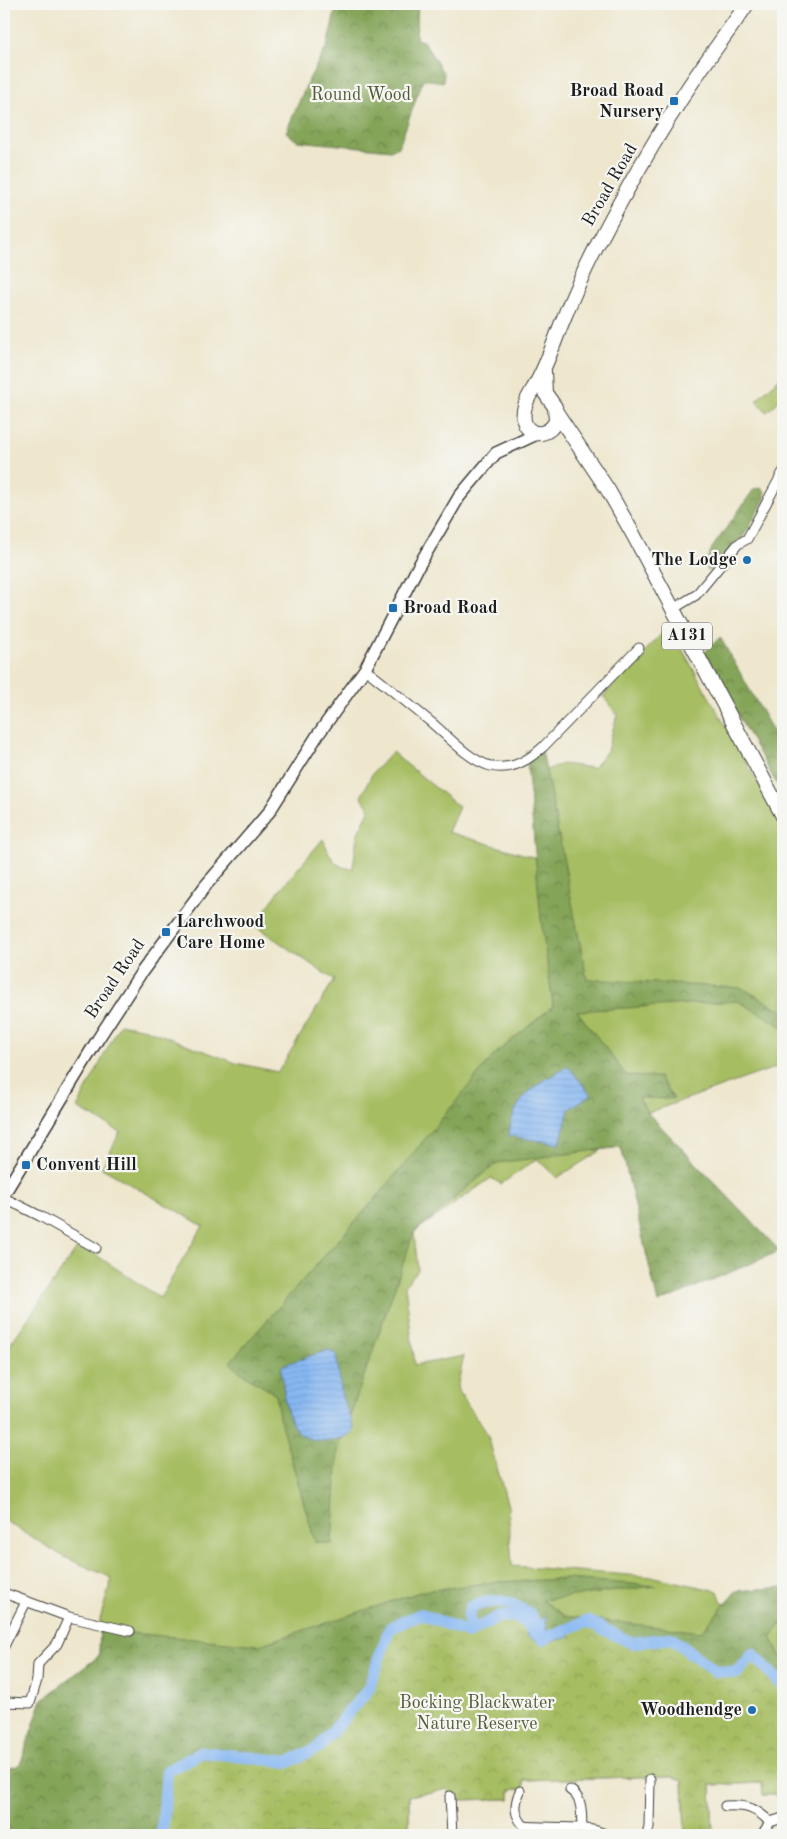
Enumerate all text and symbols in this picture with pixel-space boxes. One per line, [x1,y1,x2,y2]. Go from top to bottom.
place label: Broad Road Nursery [569,82,664,121]
park label: Round Wood [311,86,411,104]
marker: Broad Road Nursery [668,95,680,107]
street label: Broad Road [579,141,641,229]
place label: The Lodge [651,551,737,569]
marker: The Lodge [741,554,753,566]
place label: Broad Road [403,599,498,617]
marker: Broad Road [387,602,399,614]
road number: A131 [662,622,712,650]
place label: Larchwood Care Home [176,913,265,952]
marker: Larchwood Care Home [160,926,172,938]
street label: Broad Road [82,936,148,1022]
place label: Convent Hill [36,1156,137,1174]
marker: Convent Hill [20,1159,32,1171]
park label: Bocking Blackwater Nature Reserve [399,1694,555,1733]
place label: Woodhendge [640,1701,742,1719]
marker: Woodhendge [746,1704,758,1716]

